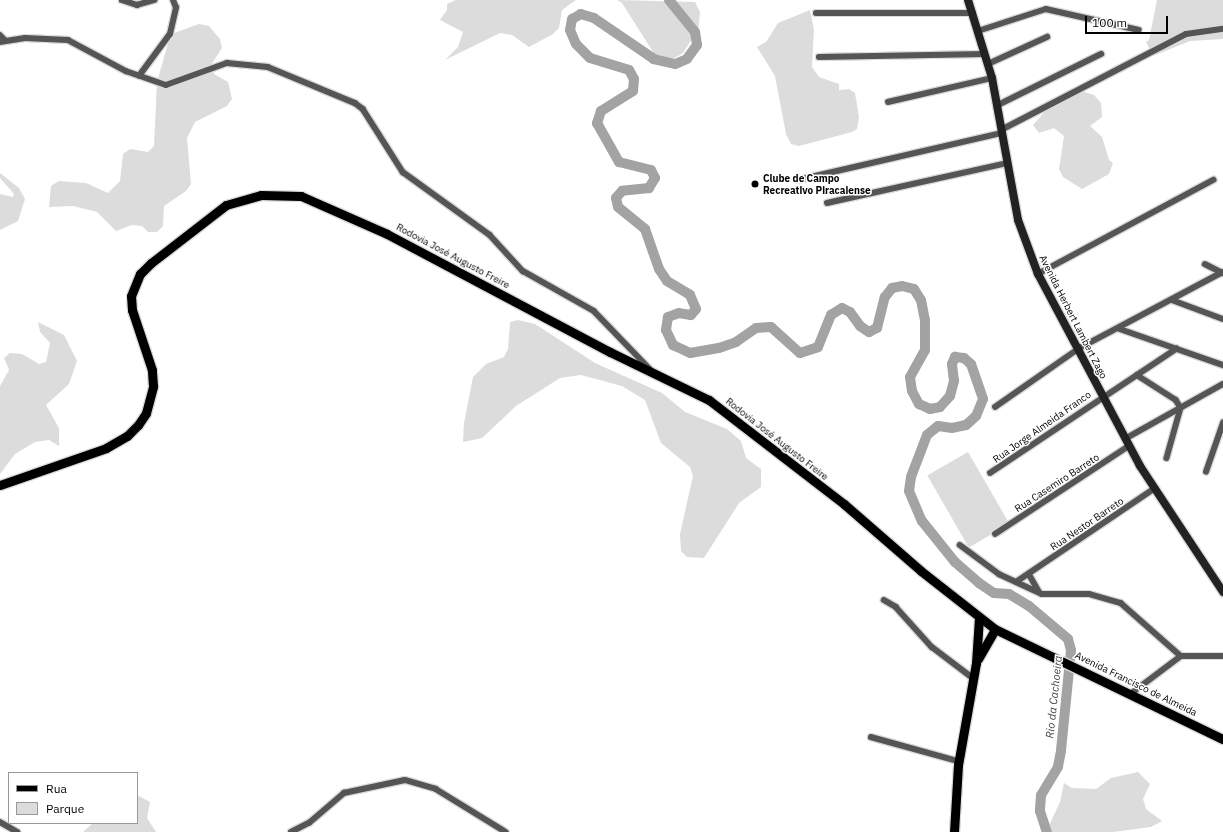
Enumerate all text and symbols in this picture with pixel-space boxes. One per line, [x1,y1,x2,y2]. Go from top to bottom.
scale bar [1087,8,1170,34]
text: 100 m [1092,15,1127,30]
place label: Clube de Campo Recreativo Piracaiense [763,172,871,196]
marker: Clube de Campo Recreativo Piracaiense [750,179,760,189]
street label: Rodovia José Augusto Freire [394,221,512,291]
street label: Avenida Herbert Lambert Zago [1037,253,1109,381]
street label: Rua Jorge Almeida Franco [991,389,1093,465]
street label: Rodovia José Augusto Freire [723,395,831,483]
street label: Rua Casemiro Barreto [1013,451,1101,515]
street label: Rua Nestor Barreto [1048,495,1126,553]
street label: Avenida Francisco de Almeida [1073,649,1199,719]
water label: Rio da Cachoeira [1043,655,1065,739]
legend [8,772,138,824]
text: Rua [46,781,67,796]
text: Parque [46,801,84,816]

